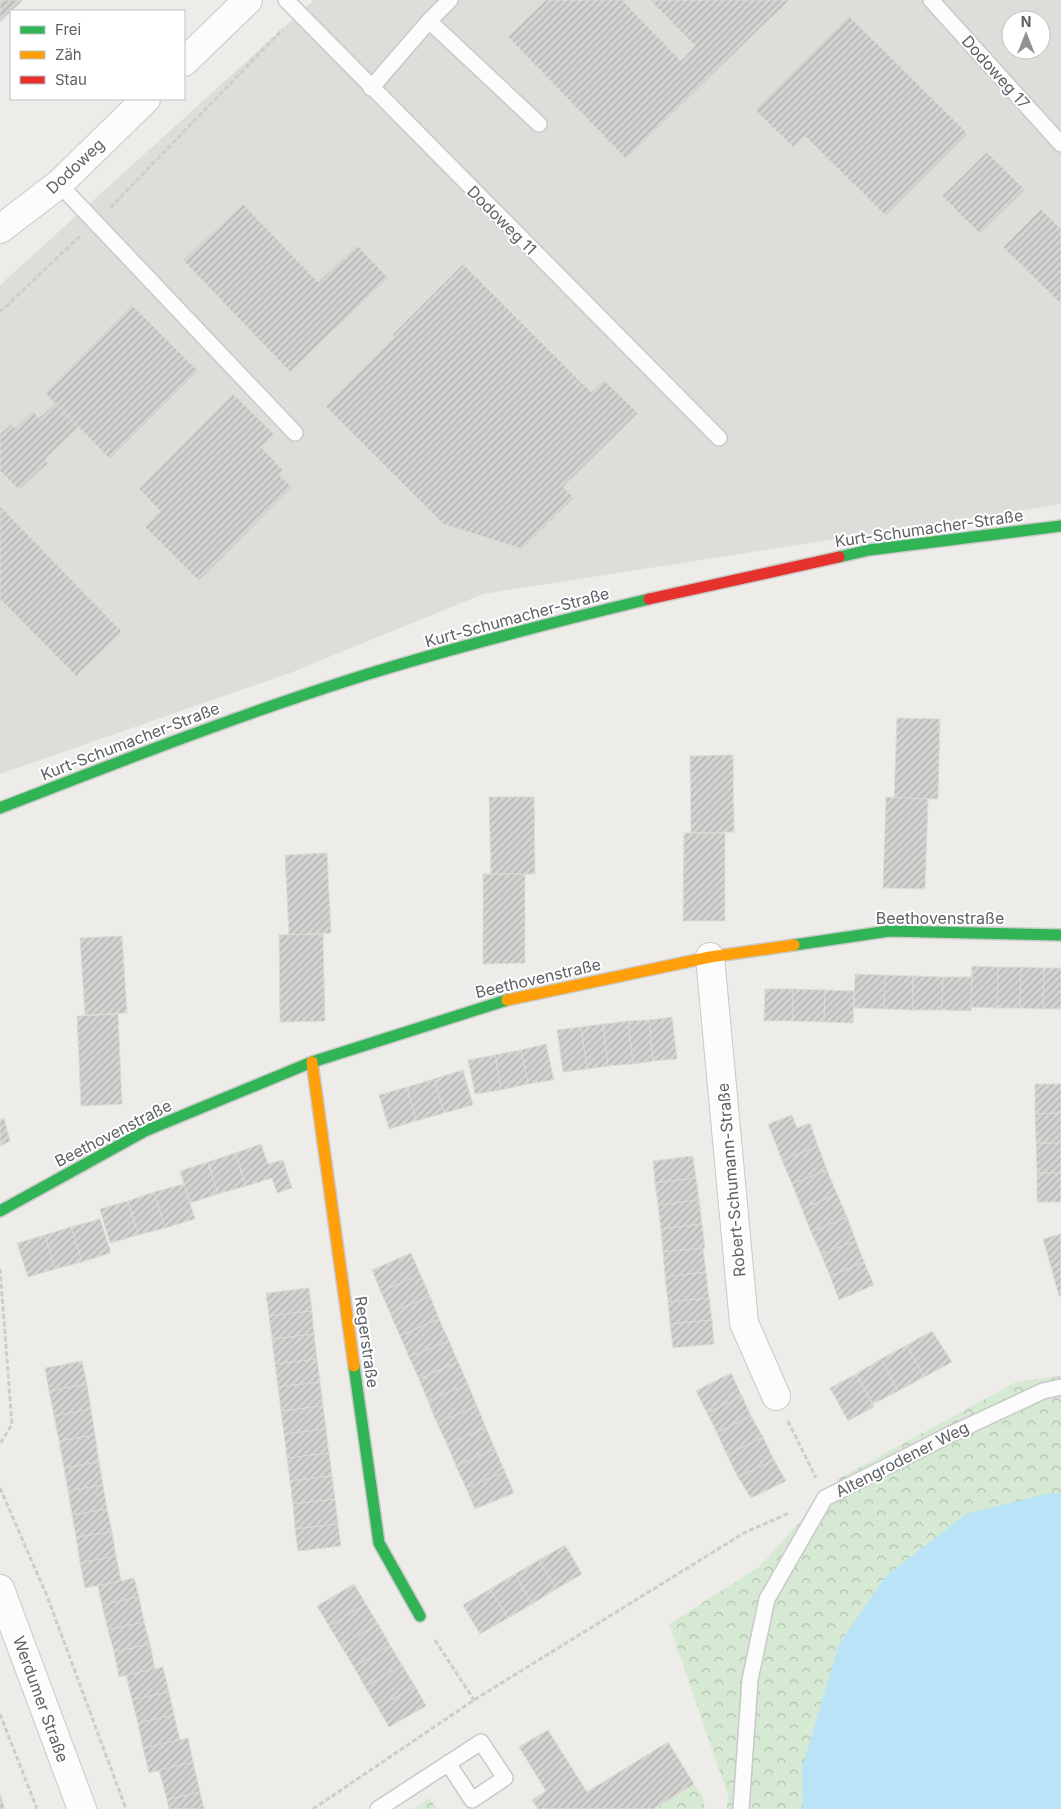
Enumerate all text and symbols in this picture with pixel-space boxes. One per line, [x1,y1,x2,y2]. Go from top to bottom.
legend [10,10,185,100]
north arrow [1001,10,1051,60]
text: N [1021,13,1031,30]
text: Frei [55,20,81,39]
street label: Dodoweg 17 [958,31,1034,113]
text: Zäh [55,45,82,64]
text: Stau [55,70,87,89]
street label: Dodoweg [42,134,108,198]
street label: Dodoweg 11 [463,181,541,259]
street label: Kurt-Schumacher-Straße [834,505,1024,551]
street label: Kurt-Schumacher-Straße [423,583,611,651]
street label: Kurt-Schumacher-Straße [38,698,222,784]
street label: Beethovenstraße [876,908,1004,928]
street label: Beethovenstraße [473,954,603,1002]
street label: Robert-Schumann-Straße [713,1082,749,1278]
street label: Beethovenstraße [51,1095,175,1171]
street label: Regerstraße [351,1295,383,1389]
street label: Altengrodener Weg [832,1417,972,1501]
street label: Werdumer Straße [9,1633,73,1765]

